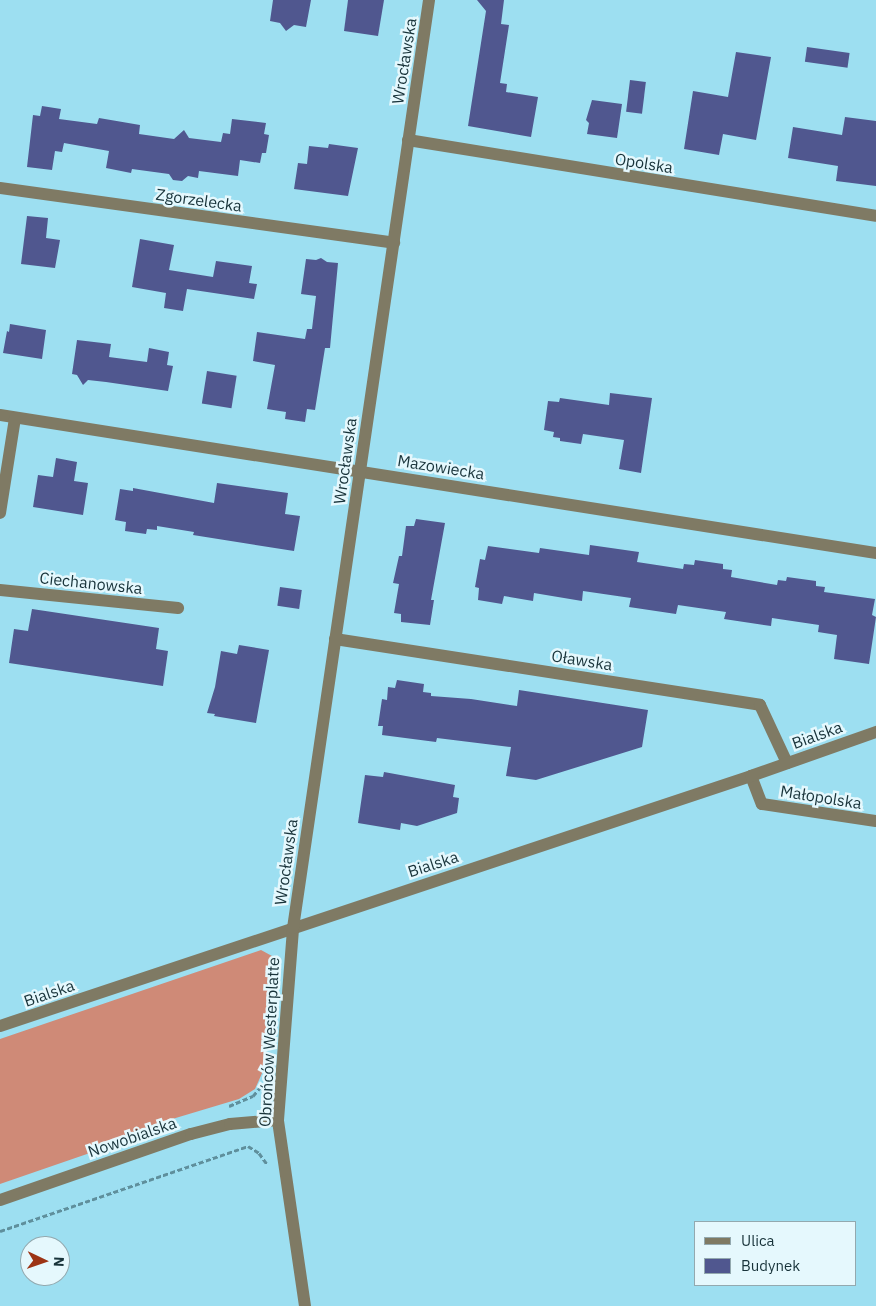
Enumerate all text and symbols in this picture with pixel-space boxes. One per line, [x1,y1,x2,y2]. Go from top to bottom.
street label: Wrocławska [388,17,420,105]
street label: Opolska [614,149,674,177]
street label: Zgorzelecka [155,184,243,216]
street label: Wrocławska [329,417,361,505]
street label: Mazowiecka [396,451,486,483]
street label: Ciechanowska [39,568,143,598]
street label: Oławska [550,646,614,674]
street label: Bialska [789,717,845,753]
street label: Małopolska [779,781,863,813]
street label: Wrocławska [270,818,302,906]
street label: Bialska [405,847,461,881]
street label: Obrońców Westerplatte [255,957,283,1127]
street label: Bialska [21,975,77,1011]
street label: Nowobialska [85,1113,179,1161]
legend [694,1221,856,1286]
text: Ulica [741,1231,775,1250]
north arrow [20,1236,70,1286]
text: N [50,1256,68,1267]
text: Budynek [741,1256,800,1275]

